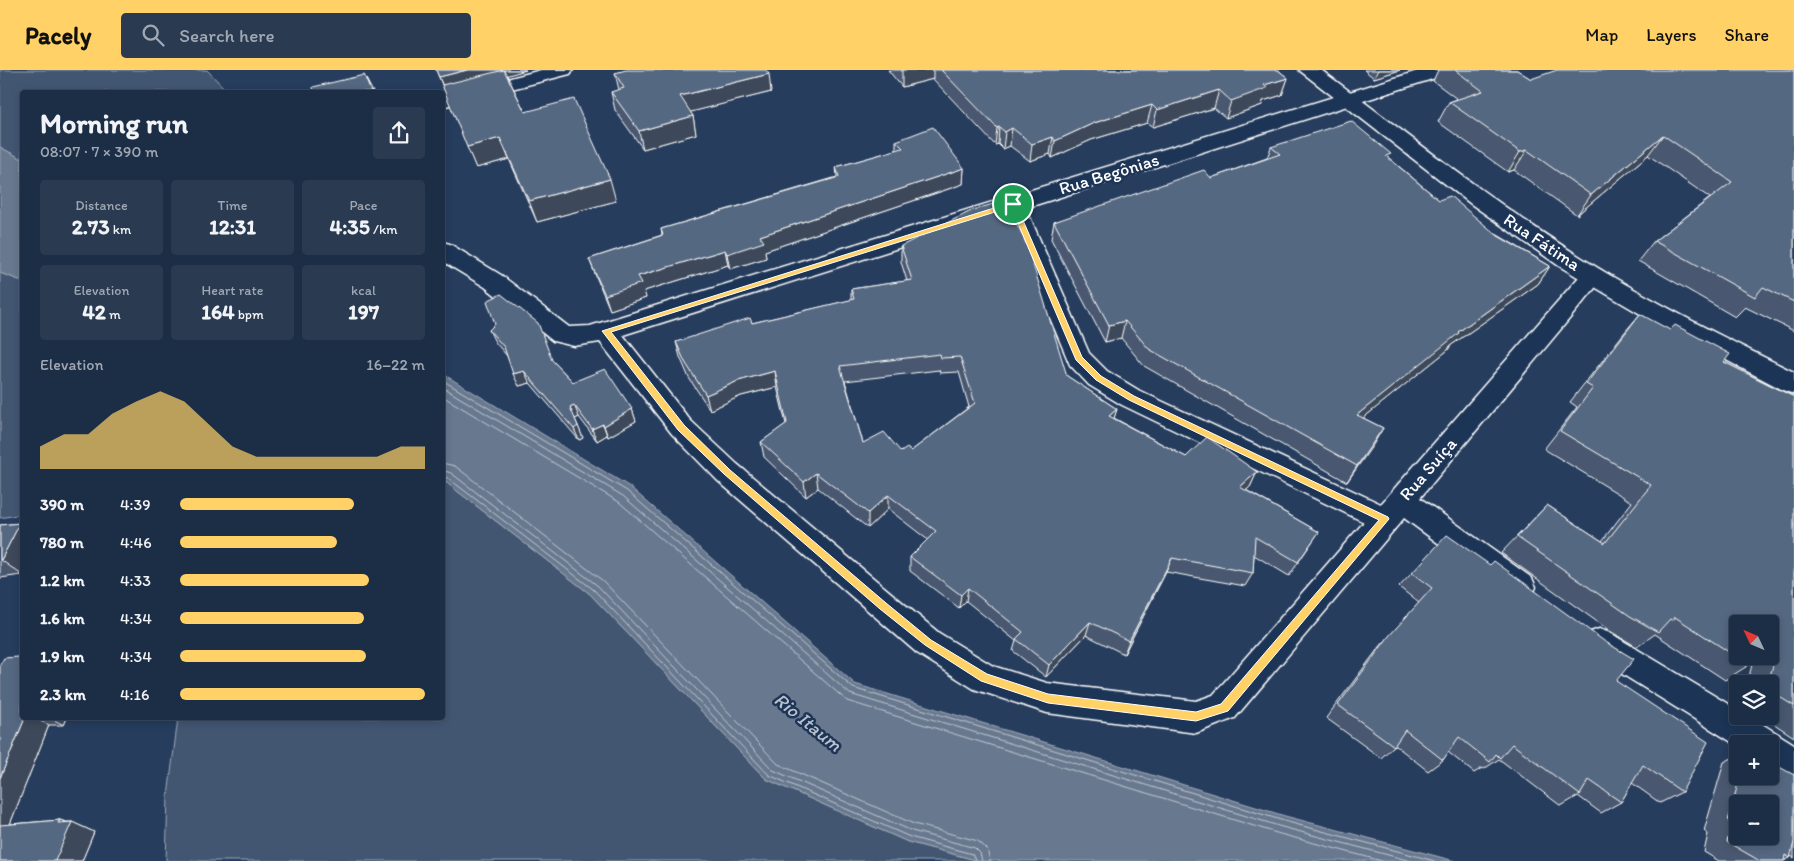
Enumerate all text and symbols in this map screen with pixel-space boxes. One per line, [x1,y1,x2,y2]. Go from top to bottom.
search box [121,13,471,58]
text: Pacely [25,21,91,50]
icon: search [139,21,167,49]
text: Search here [179,24,275,47]
text: Map [1585,24,1618,46]
text: Layers [1646,24,1696,46]
text: Share [1724,24,1769,46]
text: Morning run [40,106,188,140]
button: share [373,107,425,159]
text: 08:07 · 7 × 390 m [40,142,158,161]
street label: Rua Begônias [1056,148,1162,200]
pin [992,183,1034,225]
icon: arrive [999,190,1027,218]
text: Distance [75,197,128,214]
text: Time [218,197,247,214]
text: Pace [349,197,378,214]
street label: Rua Fátima [1500,208,1585,276]
text: 2.73 [72,214,110,239]
text: 12:31 [209,214,256,239]
text: 4:35 [330,214,370,239]
text: km [110,221,131,238]
text: /km [370,221,397,238]
text: Elevation [74,282,129,299]
text: Heart rate [202,282,263,299]
text: kcal [351,282,376,299]
text: 42 [82,299,106,324]
text: 164 [201,299,235,324]
text: 197 [348,299,379,324]
text: m [106,306,121,323]
text: bpm [235,306,264,323]
text: Elevation [40,355,104,374]
text: 16–22 m [366,355,425,374]
street label: Rua Suíça [1395,433,1462,505]
text: 390 m [40,495,84,514]
text: 4:39 [120,495,151,514]
text: 780 m [40,533,84,552]
text: 4:46 [120,533,152,552]
text: 1.2 km [40,571,85,590]
text: 4:33 [120,571,151,590]
text: 1.6 km [40,609,85,628]
text: 4:34 [120,609,152,628]
north arrow [1729,615,1779,665]
map controls [1729,615,1779,845]
text: 1.9 km [40,647,84,666]
text: 4:34 [120,647,152,666]
button: layers [1729,675,1779,725]
text: 2.3 km [40,685,86,704]
text: 4:16 [120,685,149,704]
water label: Rio Itaum [770,688,847,757]
button: + [1729,735,1779,785]
button: − [1729,795,1779,845]

